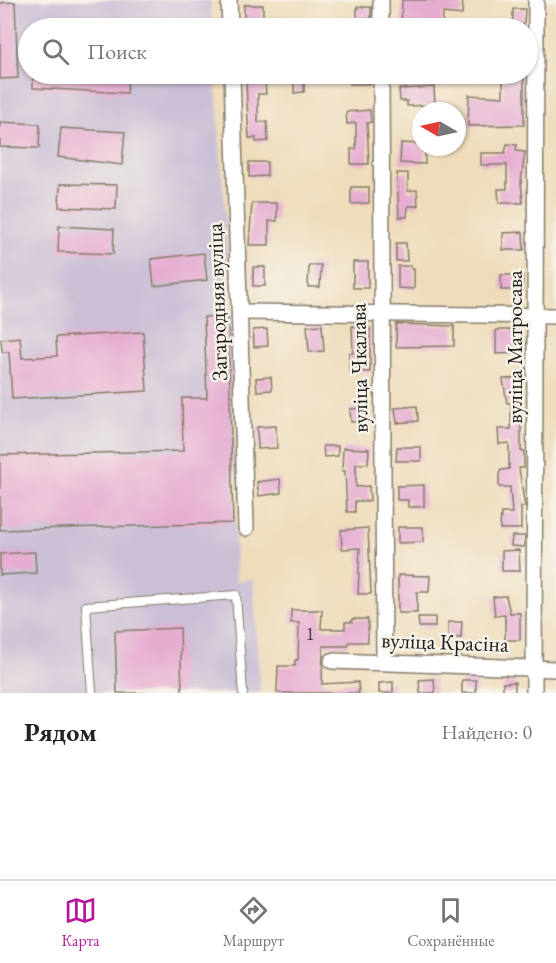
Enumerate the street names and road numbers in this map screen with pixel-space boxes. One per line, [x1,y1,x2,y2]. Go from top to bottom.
street label: Загародняя вуліца [200,222,234,381]
street label: вуліца Матросава [500,270,529,424]
street label: вуліца Чкалава [343,303,375,433]
street label: вуліца Красіна [381,625,509,659]

